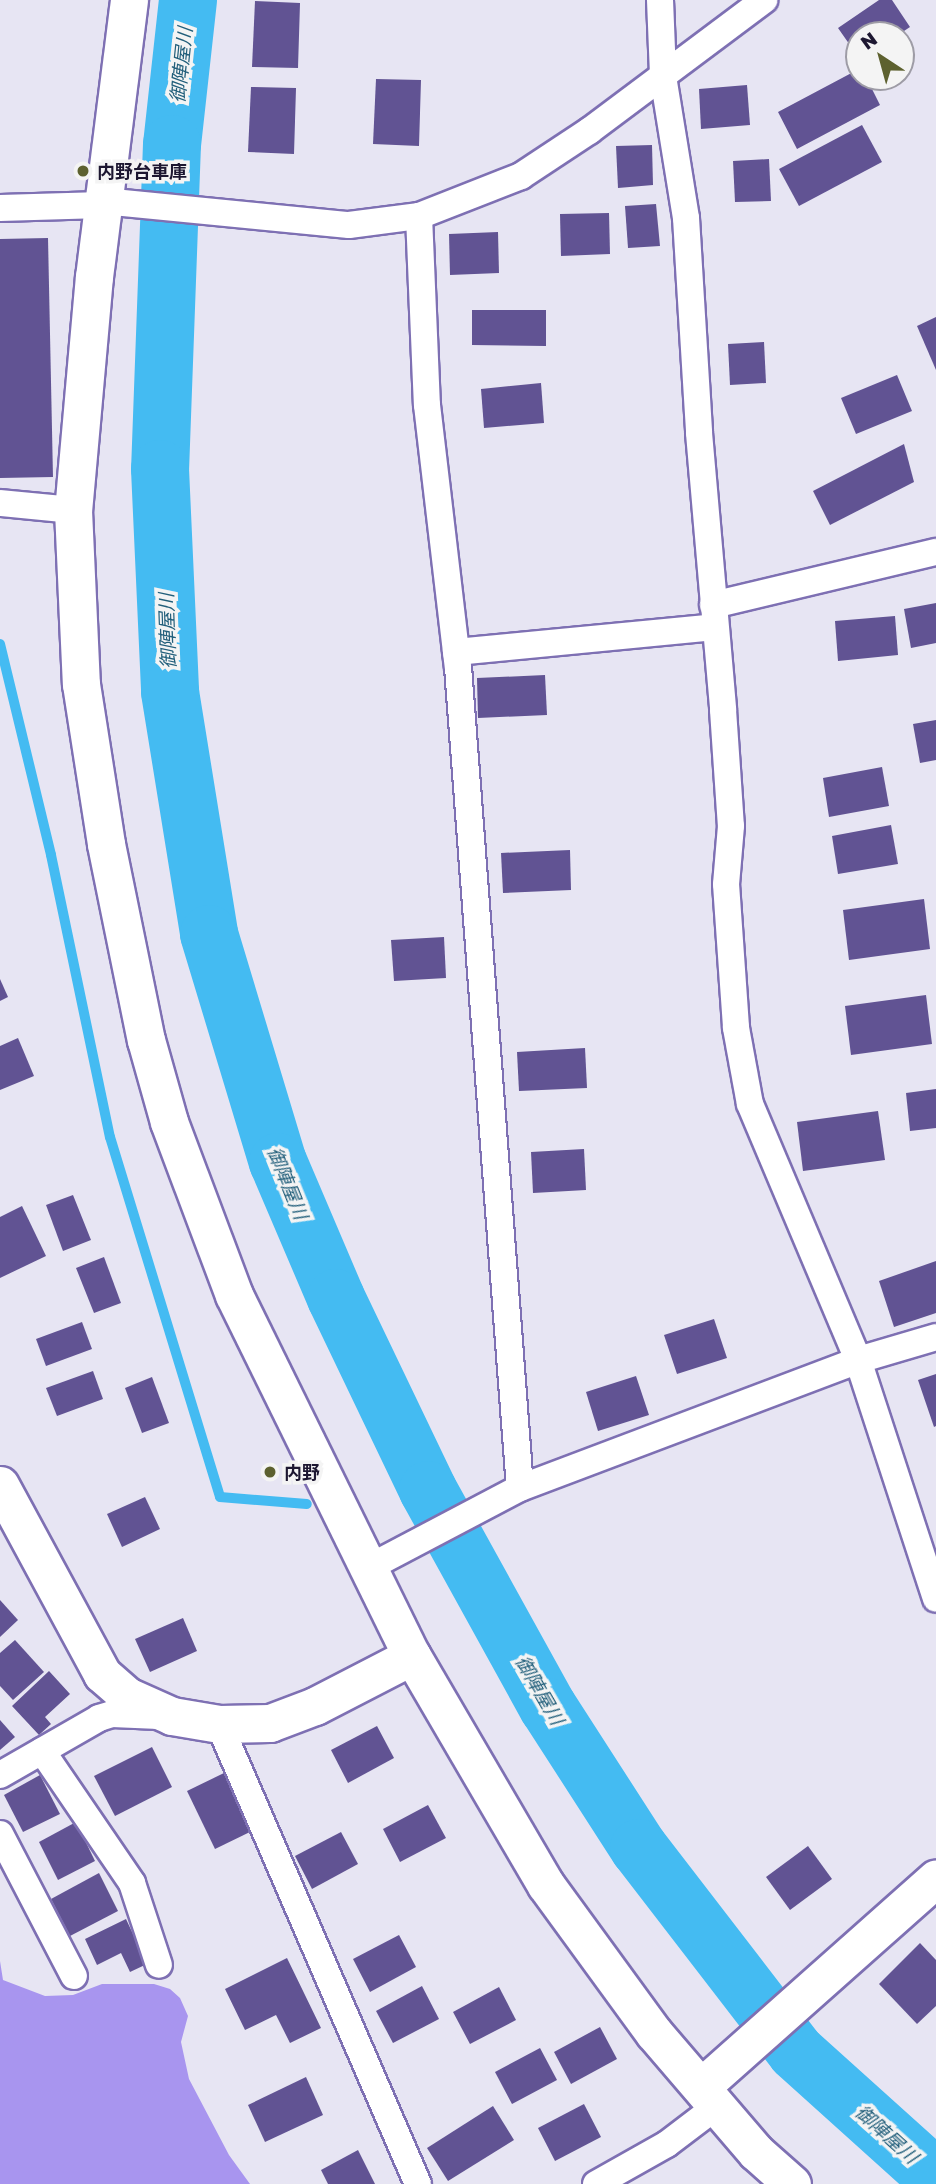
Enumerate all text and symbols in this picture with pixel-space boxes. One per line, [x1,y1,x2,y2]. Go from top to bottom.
north arrow [845,21,915,91]
water label: 御陣屋川 [166,26,196,104]
text: N [856,27,881,54]
place label: 内野台車庫 [97,160,187,182]
marker: 内野台車庫 [75,163,91,179]
water label: 御陣屋川 [154,593,180,669]
water label: 御陣屋川 [263,1143,313,1223]
place label: 内野 [284,1461,320,1483]
marker: 内野 [262,1464,278,1480]
water label: 御陣屋川 [511,1651,569,1729]
water label: 御陣屋川 [851,2100,923,2168]

